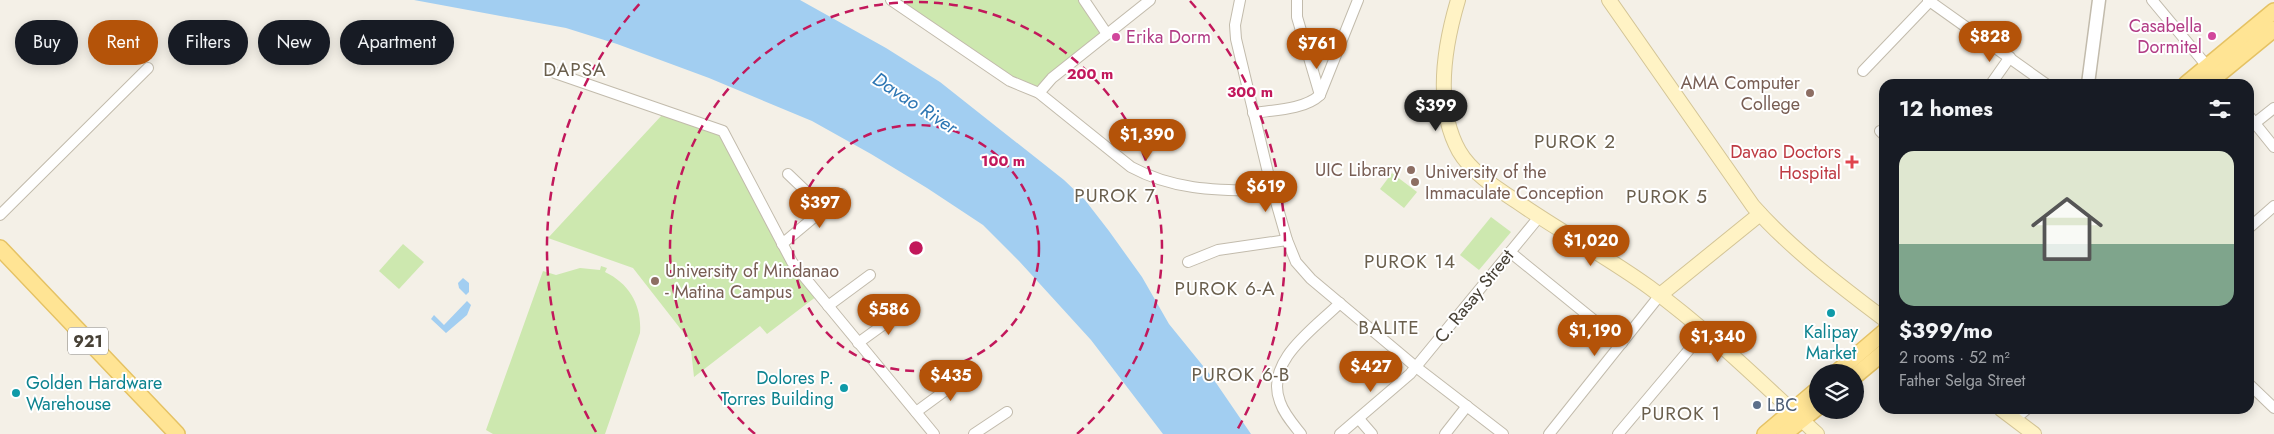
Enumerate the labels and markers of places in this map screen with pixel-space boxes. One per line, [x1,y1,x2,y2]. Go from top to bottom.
place label: Casabella Dormitel [2129,13,2202,60]
pin: $828 [1960,20,2020,63]
place label: Erika Dorm [1126,24,1211,50]
pin: $761 [1287,28,1347,70]
marker: Casabella Dormitel [2206,30,2218,42]
marker: Erika Dorm [1110,31,1122,43]
place label: AMA Computer College [1681,70,1801,117]
marker: AMA Computer College [1804,87,1816,99]
pin: $399 [1406,90,1466,132]
pin: $1,390 [1106,119,1188,161]
place label: Davao Doctors Hospital [1730,139,1841,186]
marker: Davao Doctors Hospital [1845,155,1859,169]
place label: UIC Library [1315,157,1401,183]
place label: University of the Immaculate Conception [1425,159,1604,206]
marker: UIC Library [1405,164,1417,176]
pin: $619 [1236,170,1296,213]
marker: University of the Immaculate Conception [1409,176,1421,188]
pin: $397 [790,186,850,229]
pin: $1,020 [1550,224,1632,267]
centre of rings [907,239,925,257]
place label: University of Mindanao - Matina Campus [665,258,839,305]
marker: University of Mindanao - Matina Campus [649,275,661,287]
pin: $586 [859,294,919,336]
marker: Kalipay Market [1825,307,1837,319]
pin: $1,190 [1554,314,1636,357]
place label: Kalipay Market [1804,319,1858,366]
pin: $1,340 [1677,320,1759,363]
pin: $427 [1341,350,1401,393]
pin: $435 [921,360,981,402]
place label: Dolores P. Torres Building [721,365,834,412]
place label: Golden Hardware Warehouse [26,370,162,417]
marker: Dolores P. Torres Building [838,382,850,394]
marker: Golden Hardware Warehouse [10,387,22,399]
place label: LBC [1767,392,1797,418]
marker: LBC [1751,399,1763,411]

